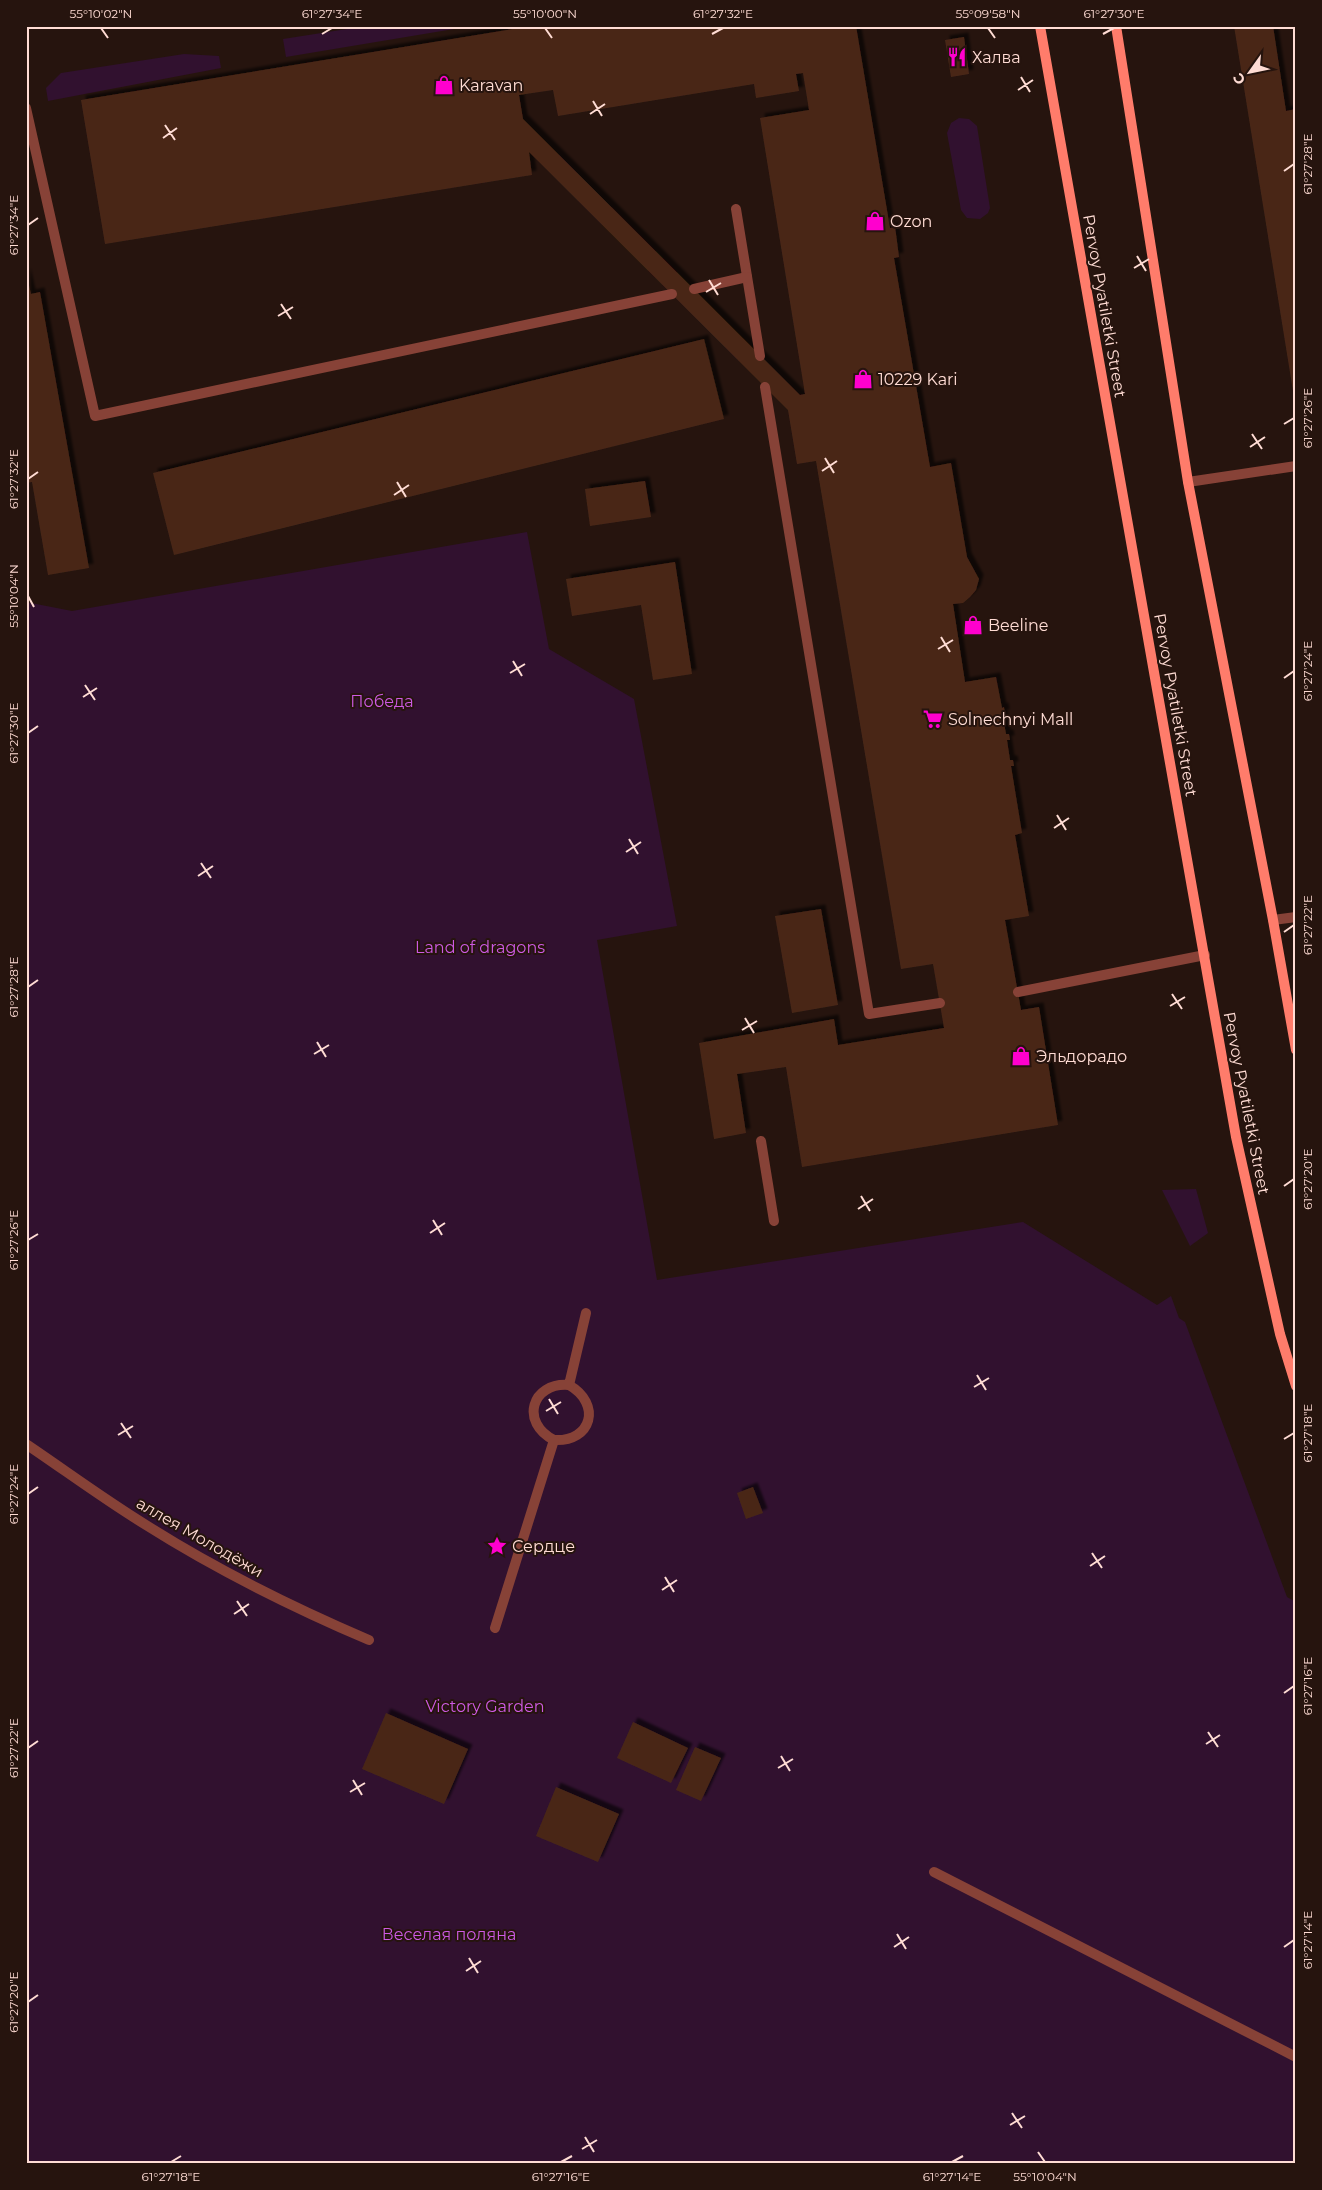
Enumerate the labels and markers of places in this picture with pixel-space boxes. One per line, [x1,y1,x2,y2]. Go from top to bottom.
restaurant icon: Халва [946,46,968,68]
place label: Халва [972,48,1021,67]
shop icon: Karavan [433,74,455,96]
place label: Karavan [459,76,523,95]
shop icon: Ozon [864,210,886,232]
place label: Ozon [890,212,932,231]
shop icon: 10229 Kari [852,368,874,390]
place label: 10229 Kari [878,370,958,389]
shop icon: Beeline [962,614,984,636]
place label: Beeline [988,616,1048,635]
supermarket icon: Solnechnyi Mall [922,708,944,730]
place label: Solnechnyi Mall [948,710,1073,729]
shop icon: Эльдорадо [1010,1045,1032,1067]
place label: Эльдорадо [1036,1047,1127,1066]
place icon: Сердце [486,1535,508,1557]
place label: Сердце [512,1537,575,1556]

